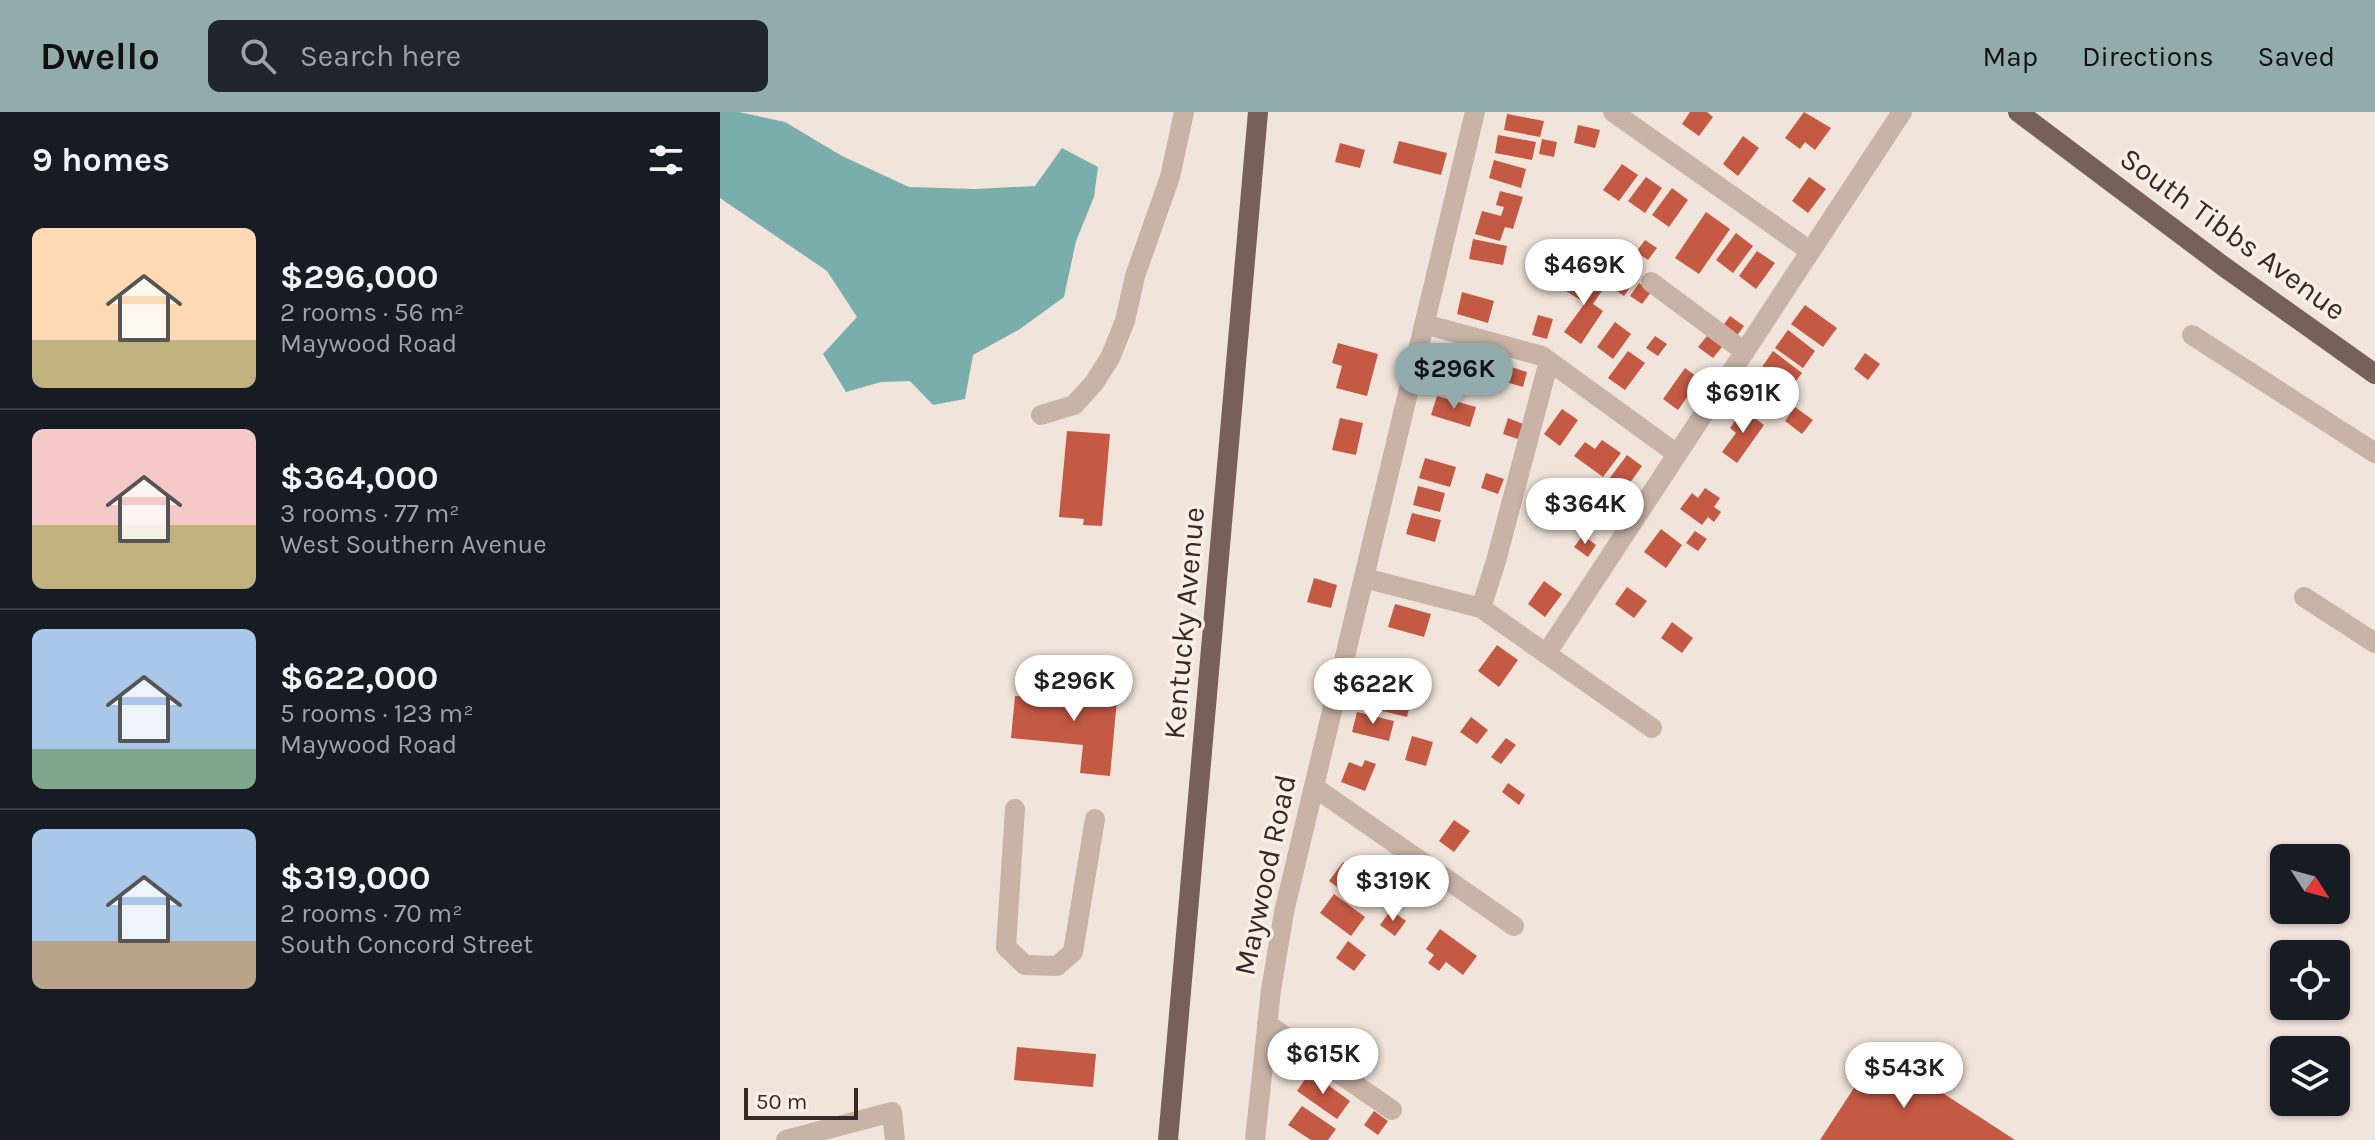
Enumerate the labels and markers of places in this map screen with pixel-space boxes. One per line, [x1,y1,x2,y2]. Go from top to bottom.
pin: $469K [1528,239,1640,307]
pin: $296K [1398,343,1510,411]
pin: $691K [1687,367,1799,435]
pin: $364K [1529,478,1641,546]
pin: $296K [1018,655,1130,723]
pin: $622K [1317,658,1429,726]
pin: $319K [1337,855,1449,923]
pin: $615K [1267,1028,1379,1096]
pin: $543K [1848,1042,1960,1110]

